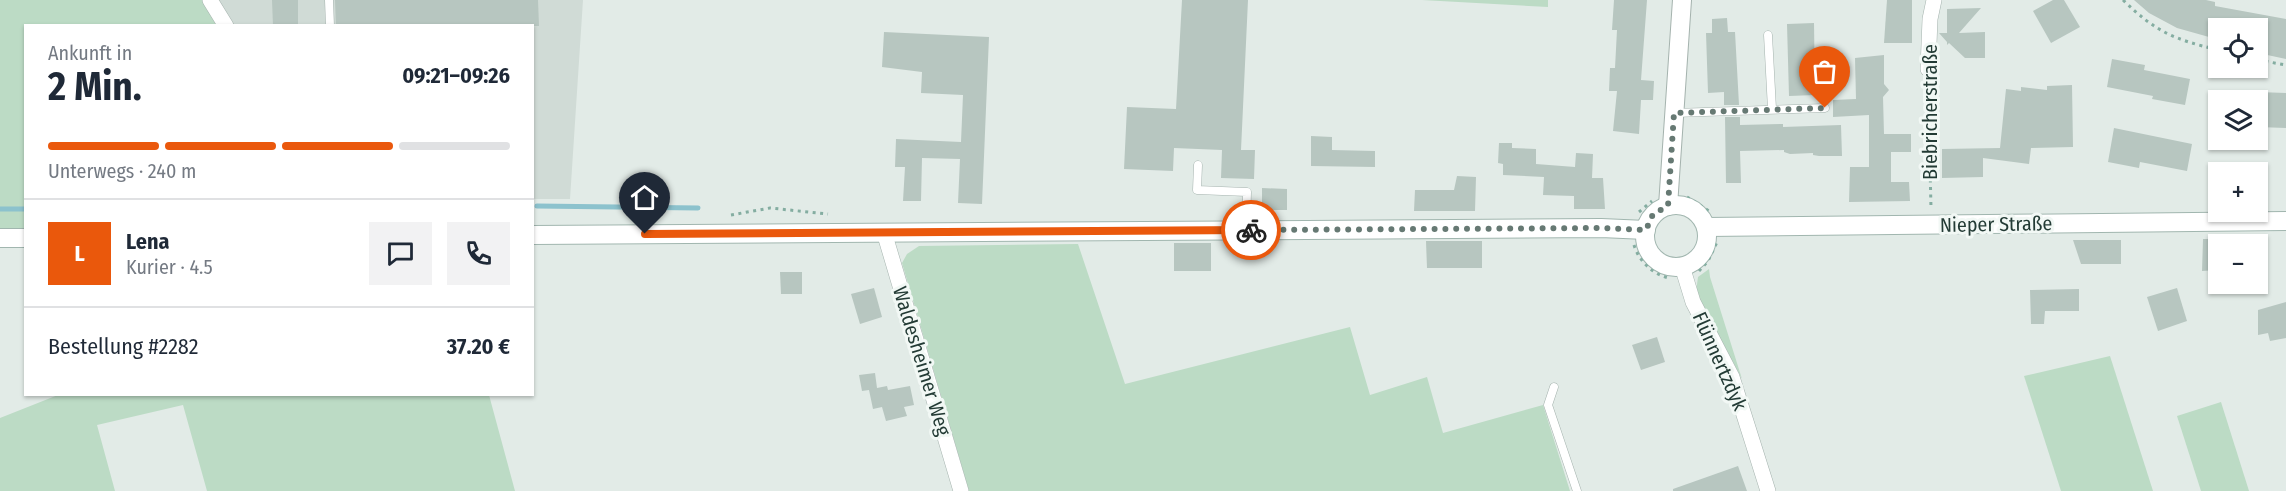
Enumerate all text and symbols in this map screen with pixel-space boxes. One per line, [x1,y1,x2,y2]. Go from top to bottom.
map controls [2208,18,2268,294]
button: locate [2208,18,2268,78]
text: Ankunft in [48,41,132,65]
street label: Biebricherstraße [1918,44,1942,180]
pin [1799,46,1850,108]
icon: bag [1808,55,1841,88]
text: 09:21–09:26 [402,62,510,89]
text: 2 Min. [48,64,142,110]
button: layers [2208,90,2268,150]
text: Unterwegs · 240 m [48,159,196,183]
button: + [2208,162,2268,222]
pin [619,172,670,234]
icon: home [628,181,661,214]
courier [1221,200,1281,260]
street label: Nieper Straße [1940,211,2052,237]
icon: bike [1235,214,1268,247]
button: chat [369,222,432,285]
button: phone [447,222,510,285]
text: Lena [126,228,169,255]
button: − [2208,234,2268,294]
text: L [74,240,85,267]
text: Kurier · 4.5 [126,255,213,279]
street label: Waldesheimer Weg [888,283,956,439]
street label: Flünnertzdyk [1688,308,1753,415]
text: Bestellung #2282 [48,333,198,360]
text: 37.20 € [447,333,510,360]

